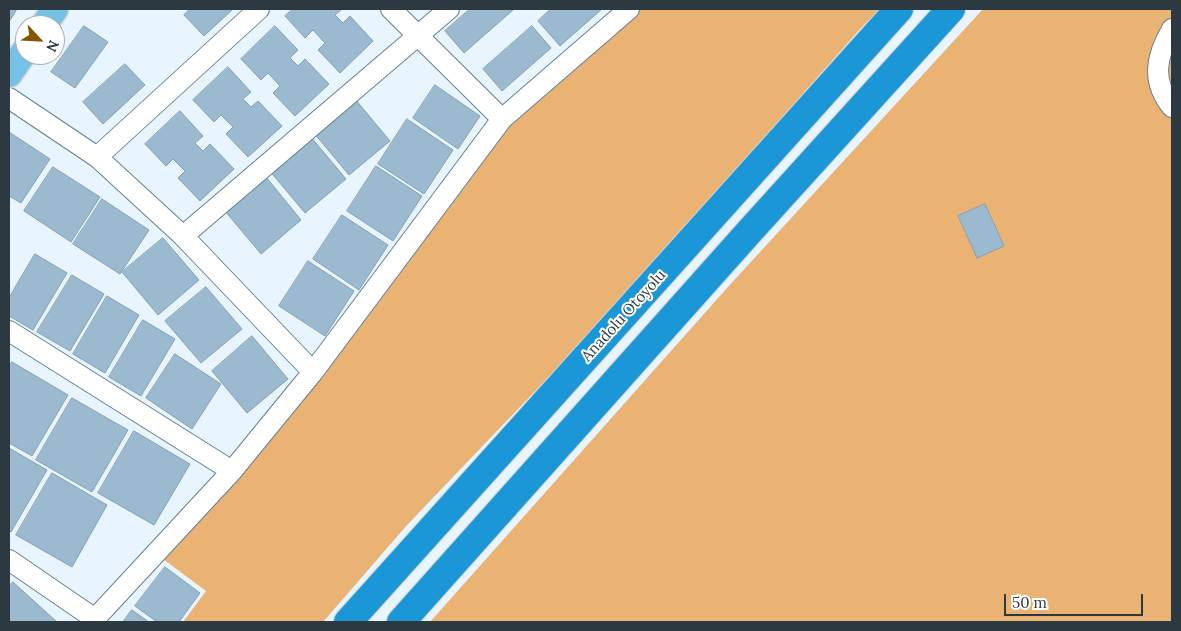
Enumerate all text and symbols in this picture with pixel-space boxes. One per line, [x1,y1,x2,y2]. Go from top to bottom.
north arrow [15,15,65,65]
text: N [42,37,63,55]
street label: Anadolu Otoyolu [578,267,670,365]
scale bar [1006,584,1145,616]
text: 50 m [1012,593,1047,612]

